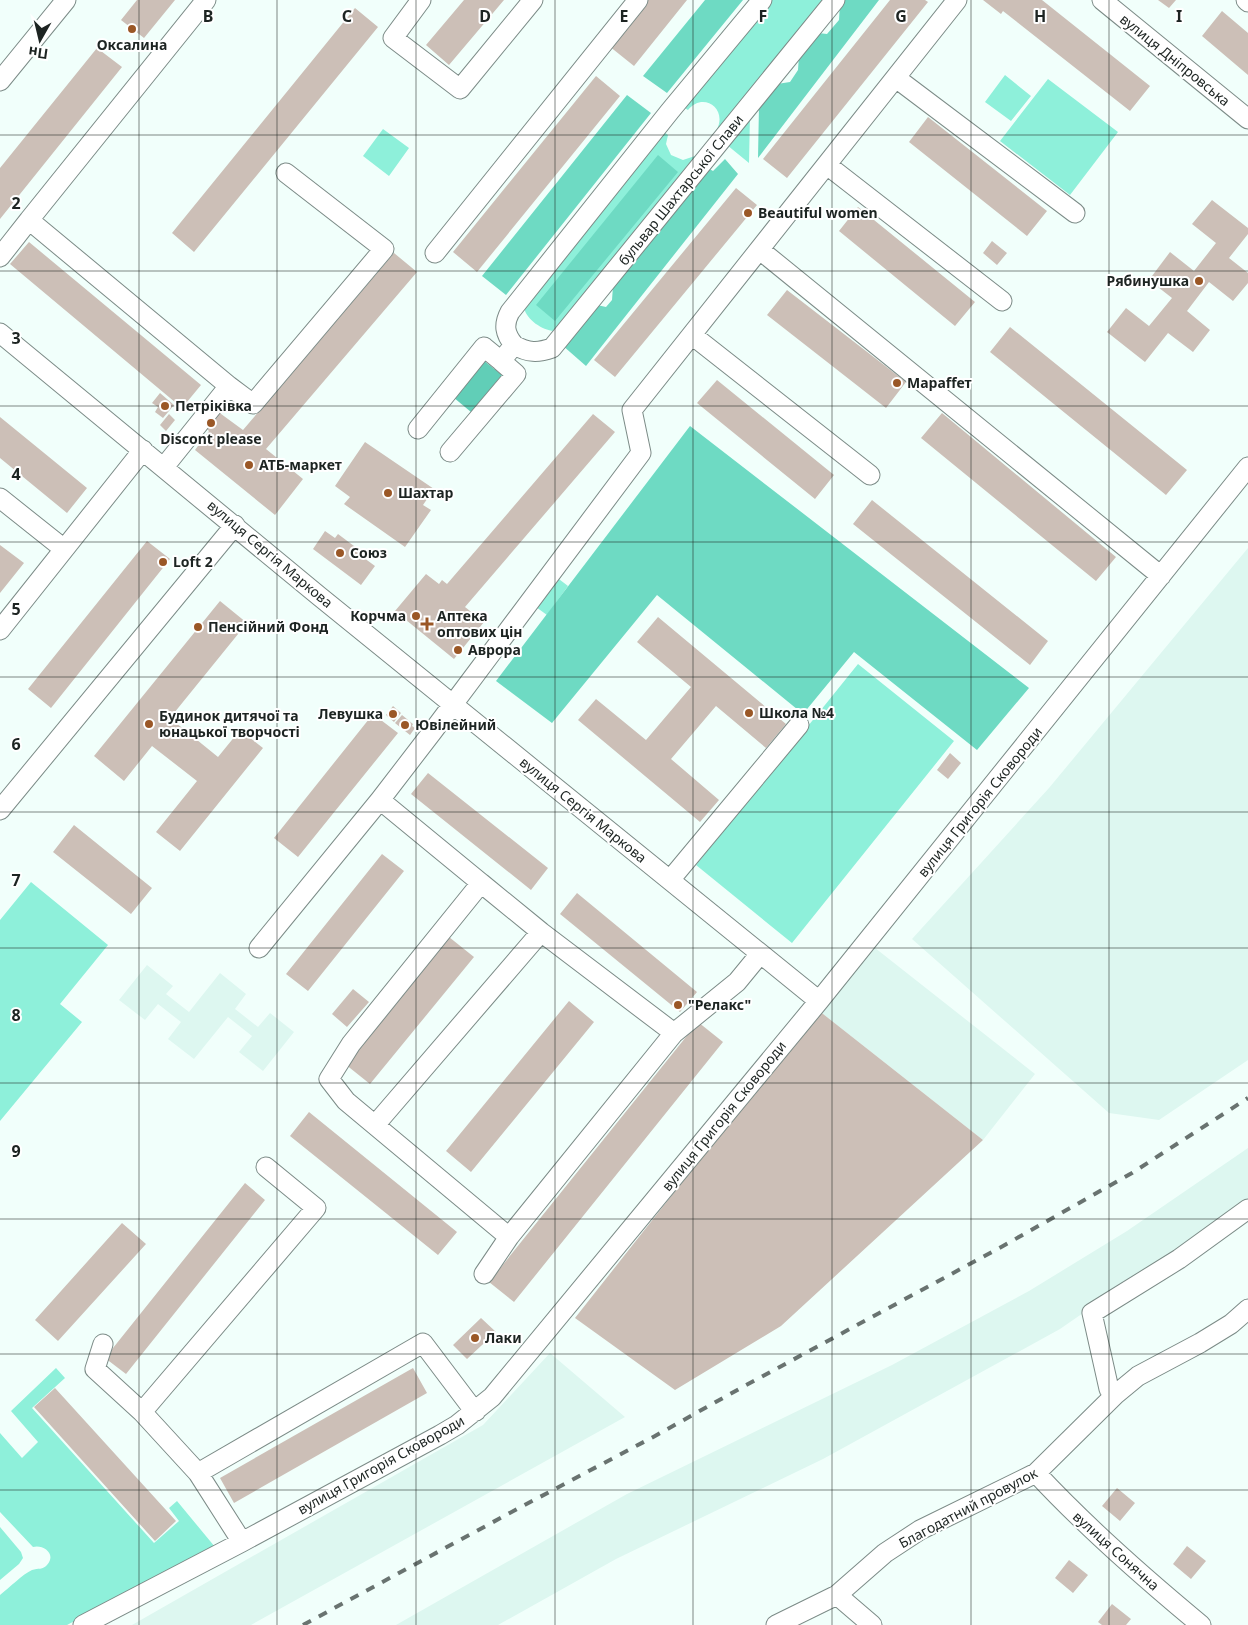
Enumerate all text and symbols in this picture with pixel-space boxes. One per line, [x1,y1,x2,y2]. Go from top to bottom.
text: B [203,5,213,27]
text: C [342,5,352,27]
text: D [479,5,491,27]
text: E [620,5,629,27]
text: F [759,5,767,27]
text: G [895,5,907,27]
text: H [1034,5,1046,27]
text: I [1176,5,1182,27]
street label: вулиця Дніпровська [1116,9,1234,110]
north arrow [15,15,65,65]
marker: Оксалина [126,23,138,35]
place label: Оксалина [97,35,167,54]
text: Пн [27,43,49,64]
street label: бульвар Шахтарської Слави [614,110,747,269]
text: 2 [11,192,21,214]
place label: Beautiful women [758,203,878,222]
marker: Beautiful women [742,207,754,219]
place label: Рябинушка [1107,271,1189,290]
marker: Рябинушка [1193,275,1205,287]
text: 3 [11,327,21,349]
place label: Мараffет [907,373,972,392]
marker: Мараffет [891,377,903,389]
place label: Петріківка [175,396,252,415]
marker: Петріківка [159,400,171,412]
marker: Discont please [205,417,217,429]
place label: Discont please [160,429,262,448]
place label: АТБ-маркет [259,455,342,474]
marker: АТБ-маркет [243,459,255,471]
text: 4 [11,463,21,485]
place label: Шахтар [398,483,453,502]
marker: Шахтар [382,487,394,499]
street label: вулиця Сергія Маркова [204,496,337,612]
place label: Союз [350,543,387,562]
marker: Союз [334,547,346,559]
place label: Loft 2 [173,552,213,571]
marker: Loft 2 [157,556,169,568]
text: 5 [11,598,21,620]
place label: Корчма [350,606,406,625]
place label: Аптека оптових цін [437,606,523,641]
marker: Корчма [410,610,422,622]
place label: Пенсійний Фонд [208,617,328,636]
marker: Аптека оптових цін [421,618,433,630]
marker: Пенсійний Фонд [192,621,204,633]
place label: Аврора [468,640,521,659]
marker: Аврора [452,644,464,656]
place label: Школа №4 [759,703,834,722]
place label: Левушка [318,704,383,723]
place label: Будинок дитячої та юнацької творчості [159,706,300,741]
marker: Школа №4 [743,707,755,719]
marker: Левушка [387,708,399,720]
place label: Ювілейний [415,715,496,734]
marker: Будинок дитячої та юнацької творчості [143,718,155,730]
marker: Ювілейний [399,719,411,731]
street label: вулиця Григорія Сковороди [913,723,1046,881]
text: 6 [11,733,21,755]
street label: вулиця Сергія Маркова [516,752,651,867]
text: 7 [11,869,21,891]
place label: "Релакс" [688,995,751,1014]
marker: "Релакс" [672,999,684,1011]
text: 8 [11,1004,21,1026]
street label: вулиця Григорія Сковороди [657,1037,790,1195]
text: 9 [11,1140,21,1162]
place label: Лаки [485,1328,522,1347]
marker: Лаки [469,1332,481,1344]
street label: вулиця Григорія Сковороди [294,1411,468,1518]
street label: Благодатний провулок [895,1463,1041,1552]
street label: вулиця Сонячна [1069,1507,1164,1594]

